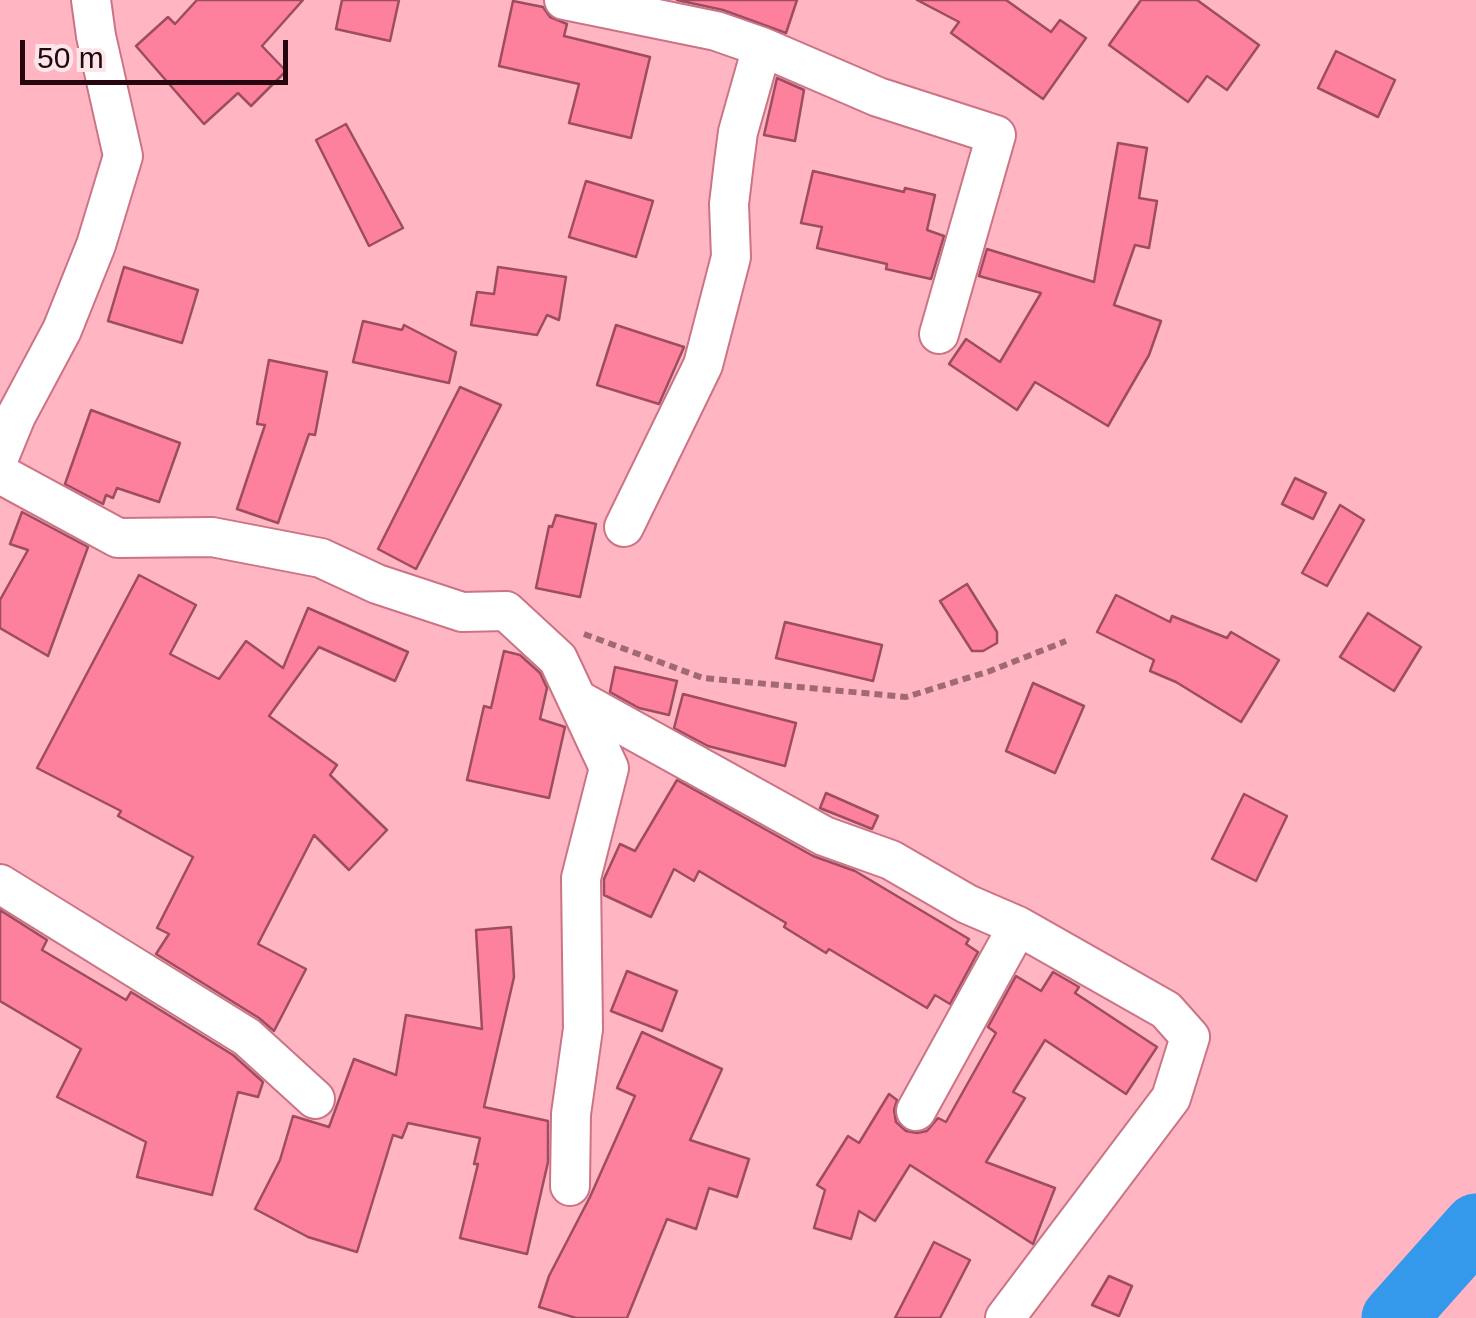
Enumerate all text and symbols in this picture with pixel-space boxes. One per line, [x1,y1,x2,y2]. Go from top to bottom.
scale bar [25,20,292,82]
text: 50 m [37,41,104,74]

